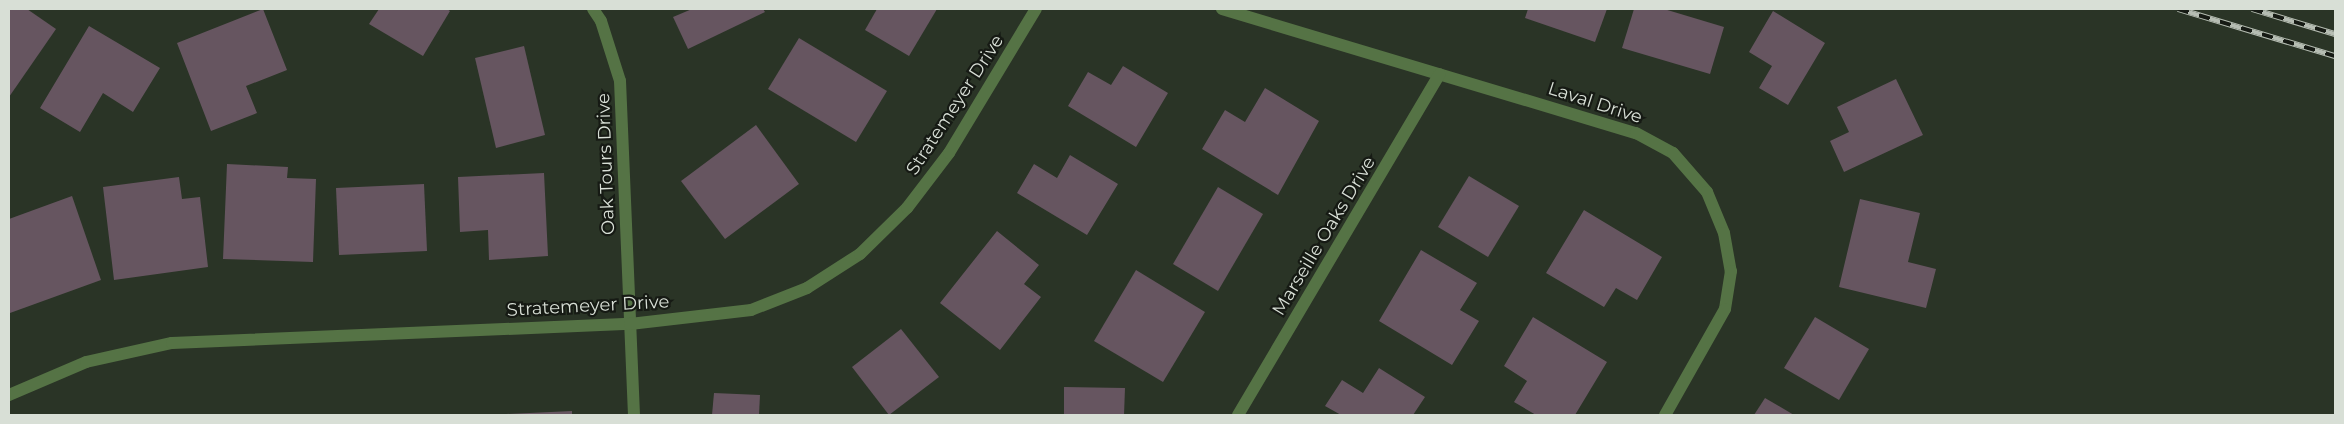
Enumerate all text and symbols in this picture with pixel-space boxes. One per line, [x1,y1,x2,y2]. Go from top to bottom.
street label: Stratemeyer Drive [902,31,1008,179]
street label: Laval Drive [1545,78,1645,128]
street label: Oak Tours Drive [593,93,619,235]
street label: Marseille Oaks Drive [1268,153,1380,319]
street label: Stratemeyer Drive [506,291,670,321]

